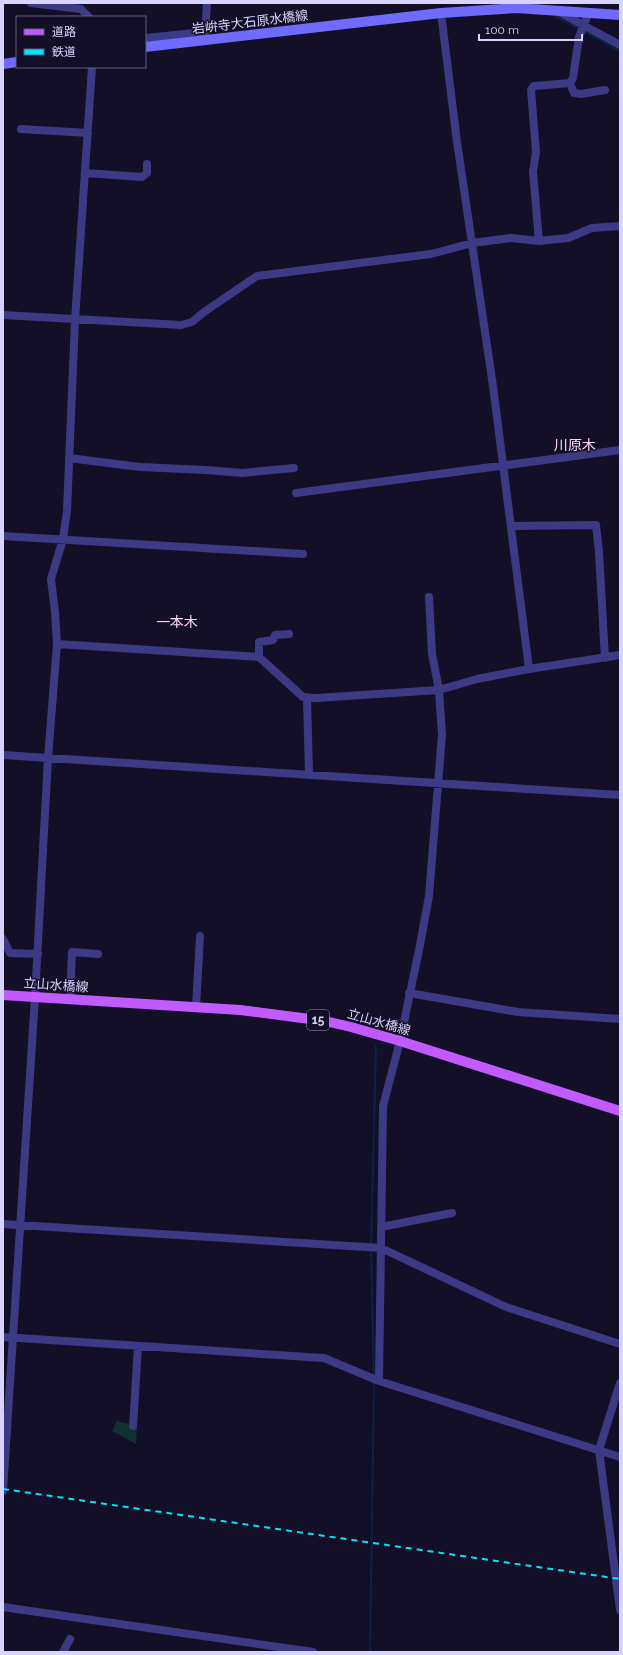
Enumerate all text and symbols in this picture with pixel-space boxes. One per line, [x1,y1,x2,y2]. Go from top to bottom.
street label: 岩峅寺大石原水橋線 [191,7,309,37]
legend [16,16,146,68]
scale bar [479,16,582,42]
text: 100 m [485,23,519,37]
text: 道路 [52,25,76,39]
text: 鉄道 [52,45,76,59]
district label: 川原木 [554,437,596,453]
district label: 一本木 [156,614,198,630]
street label: 立山水橋線 [23,975,89,995]
street label: 立山水橋線 [346,1006,412,1038]
road number: 15 [307,1010,329,1030]

